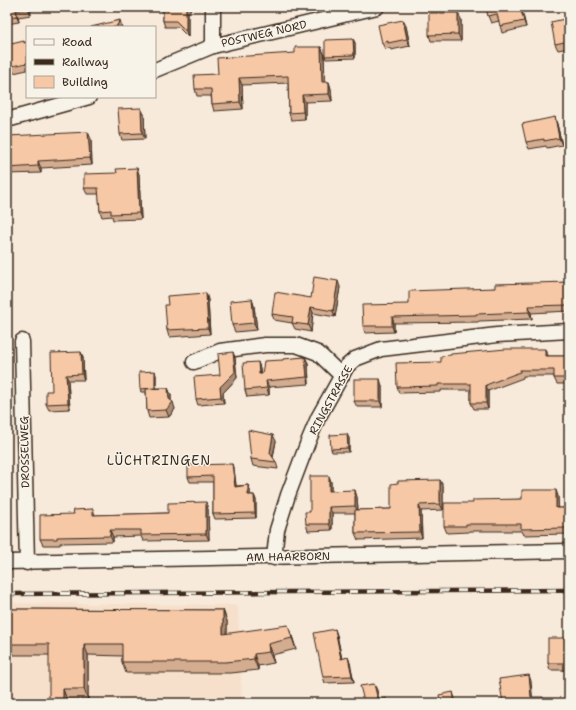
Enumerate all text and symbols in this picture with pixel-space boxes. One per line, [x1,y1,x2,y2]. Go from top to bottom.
street label: POSTWEG NORD [220,17,308,51]
legend [26,26,156,98]
text: Road [62,34,93,50]
text: Railway [62,54,109,70]
text: Building [62,74,108,90]
street label: RINGSTRASSE [306,363,356,437]
street label: DROSSELWEG [17,415,33,488]
district label: LÜCHTRINGEN [107,452,211,469]
street label: AM HAARBORN [246,549,330,565]

